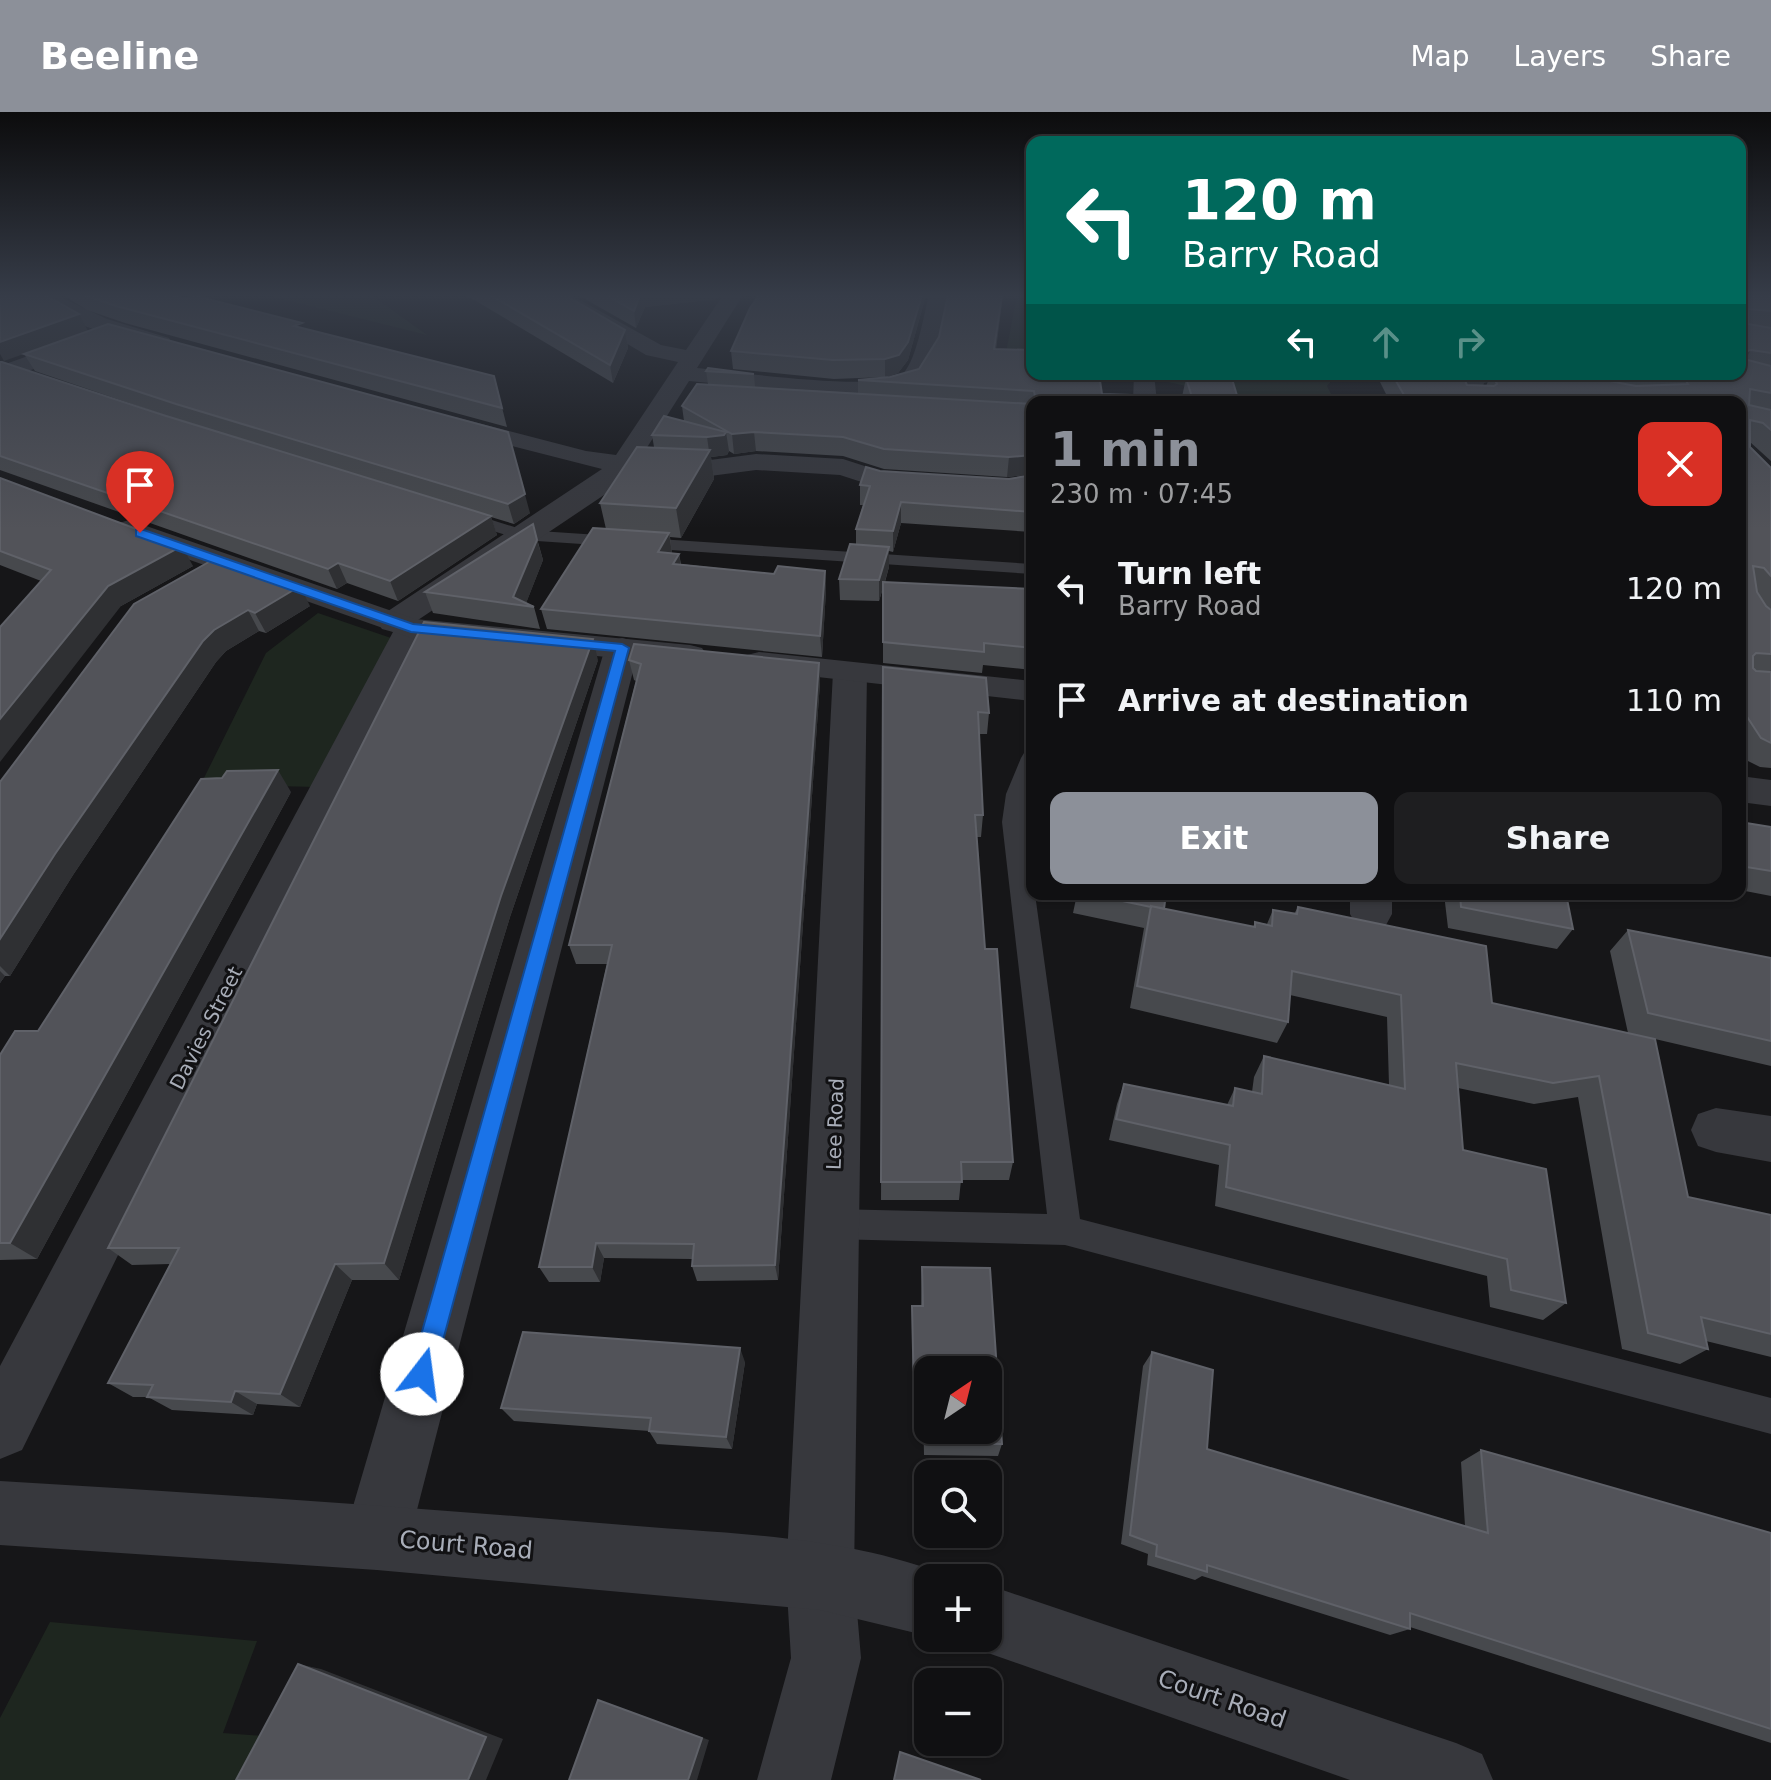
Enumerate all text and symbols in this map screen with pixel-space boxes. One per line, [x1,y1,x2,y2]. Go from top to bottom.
text: Beeline [40,34,199,78]
text: Map [1410,40,1470,73]
text: Layers [1514,40,1606,73]
text: Share [1650,40,1731,73]
text: 120 m [1182,167,1377,232]
icon: left [1050,168,1154,272]
text: Barry Road [1182,234,1381,275]
icon: left [1280,320,1324,364]
icon: ahead [1364,320,1408,364]
icon: right [1448,320,1492,364]
text: 1 min [1050,421,1201,477]
button: close [1638,422,1722,506]
pin [106,451,174,533]
icon: arrive [118,463,162,507]
text: 230 m · 07:45 [1050,479,1233,509]
text: Turn left [1118,556,1261,591]
icon: left [1050,566,1094,610]
text: 120 m [1626,571,1722,606]
text: Barry Road [1118,591,1262,621]
icon: arrive [1050,678,1094,722]
text: Arrive at destination [1118,683,1469,718]
text: 110 m [1626,683,1722,718]
button: Exit [1050,792,1378,884]
button: Share [1394,792,1722,884]
street label: Davies Street [165,962,247,1094]
street label: Lee Road [821,1078,849,1170]
position arrow [380,1332,464,1416]
north arrow [914,1356,1002,1444]
map controls [914,1356,1002,1756]
button: search [914,1460,1002,1548]
street label: Court Road [398,1525,534,1565]
button: + [914,1564,1002,1652]
street label: Court Road [1154,1664,1290,1734]
button: − [914,1668,1002,1756]

